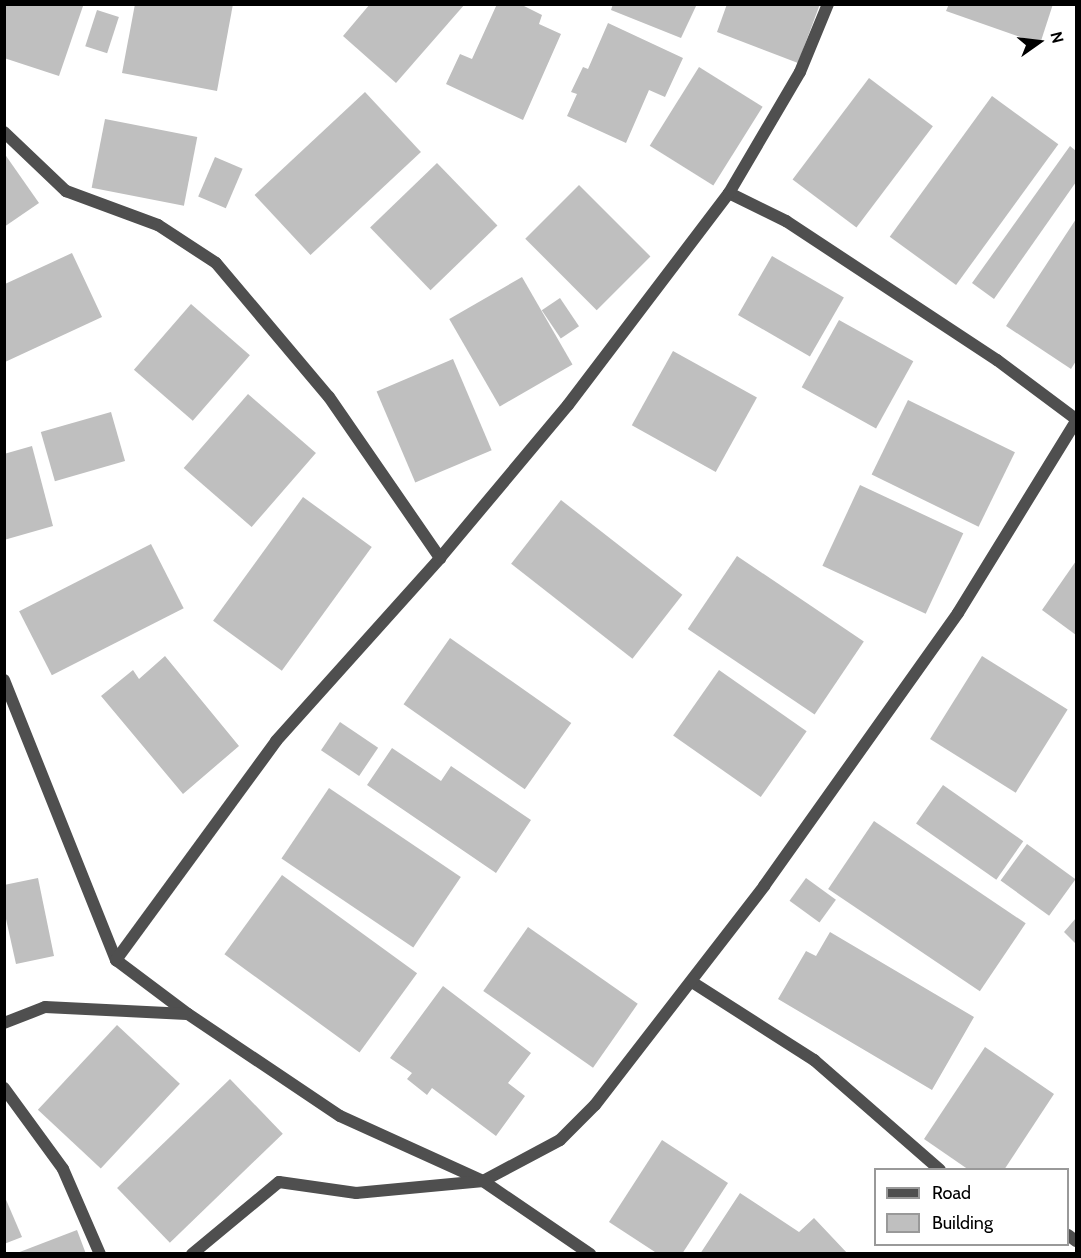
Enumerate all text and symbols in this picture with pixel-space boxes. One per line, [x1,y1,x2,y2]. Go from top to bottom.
north arrow [1009,12,1069,72]
text: N [1046,30,1068,45]
legend [874,1168,1069,1246]
text: Road [932,1182,971,1204]
text: Building [932,1212,993,1234]

